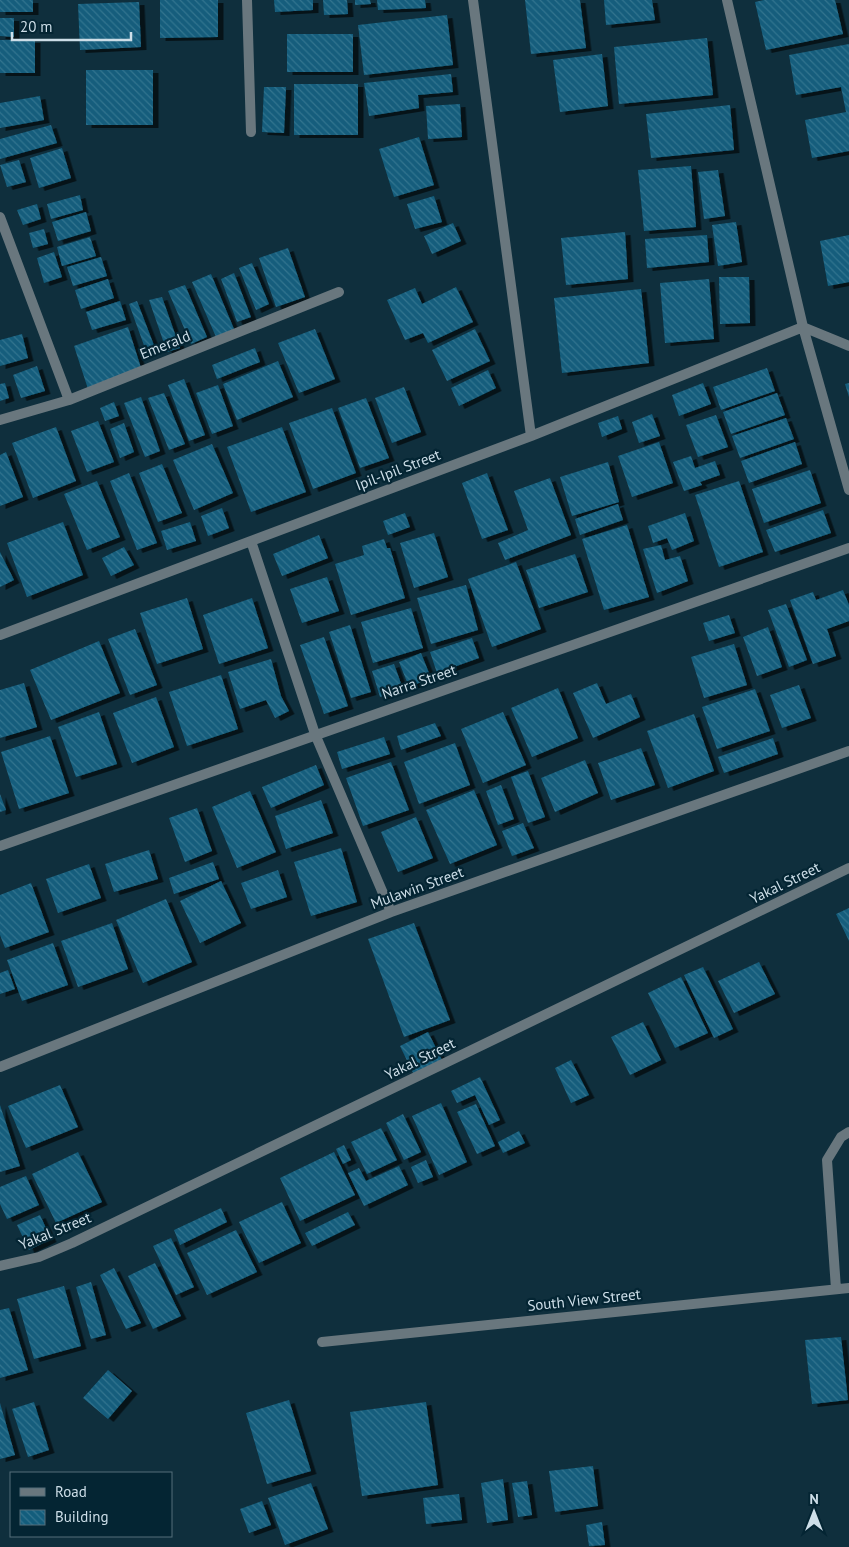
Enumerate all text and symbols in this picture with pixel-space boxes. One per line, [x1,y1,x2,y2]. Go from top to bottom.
scale bar [12,10,131,42]
text: 20 m [20,17,53,36]
street label: Emerald [137,326,193,363]
street label: Ipil-Ipil Street [353,445,443,494]
street label: Narra Street [379,660,459,703]
street label: Yakal Street [746,857,823,908]
street label: Mulawin Street [368,862,466,913]
street label: Yakal Street [381,1033,458,1084]
street label: Yakal Street [16,1207,94,1254]
street label: South View Street [526,1284,642,1315]
legend [10,1472,172,1537]
text: Road [55,1482,87,1501]
north arrow [789,1487,839,1537]
text: N [809,1490,819,1508]
text: Building [55,1507,109,1526]

